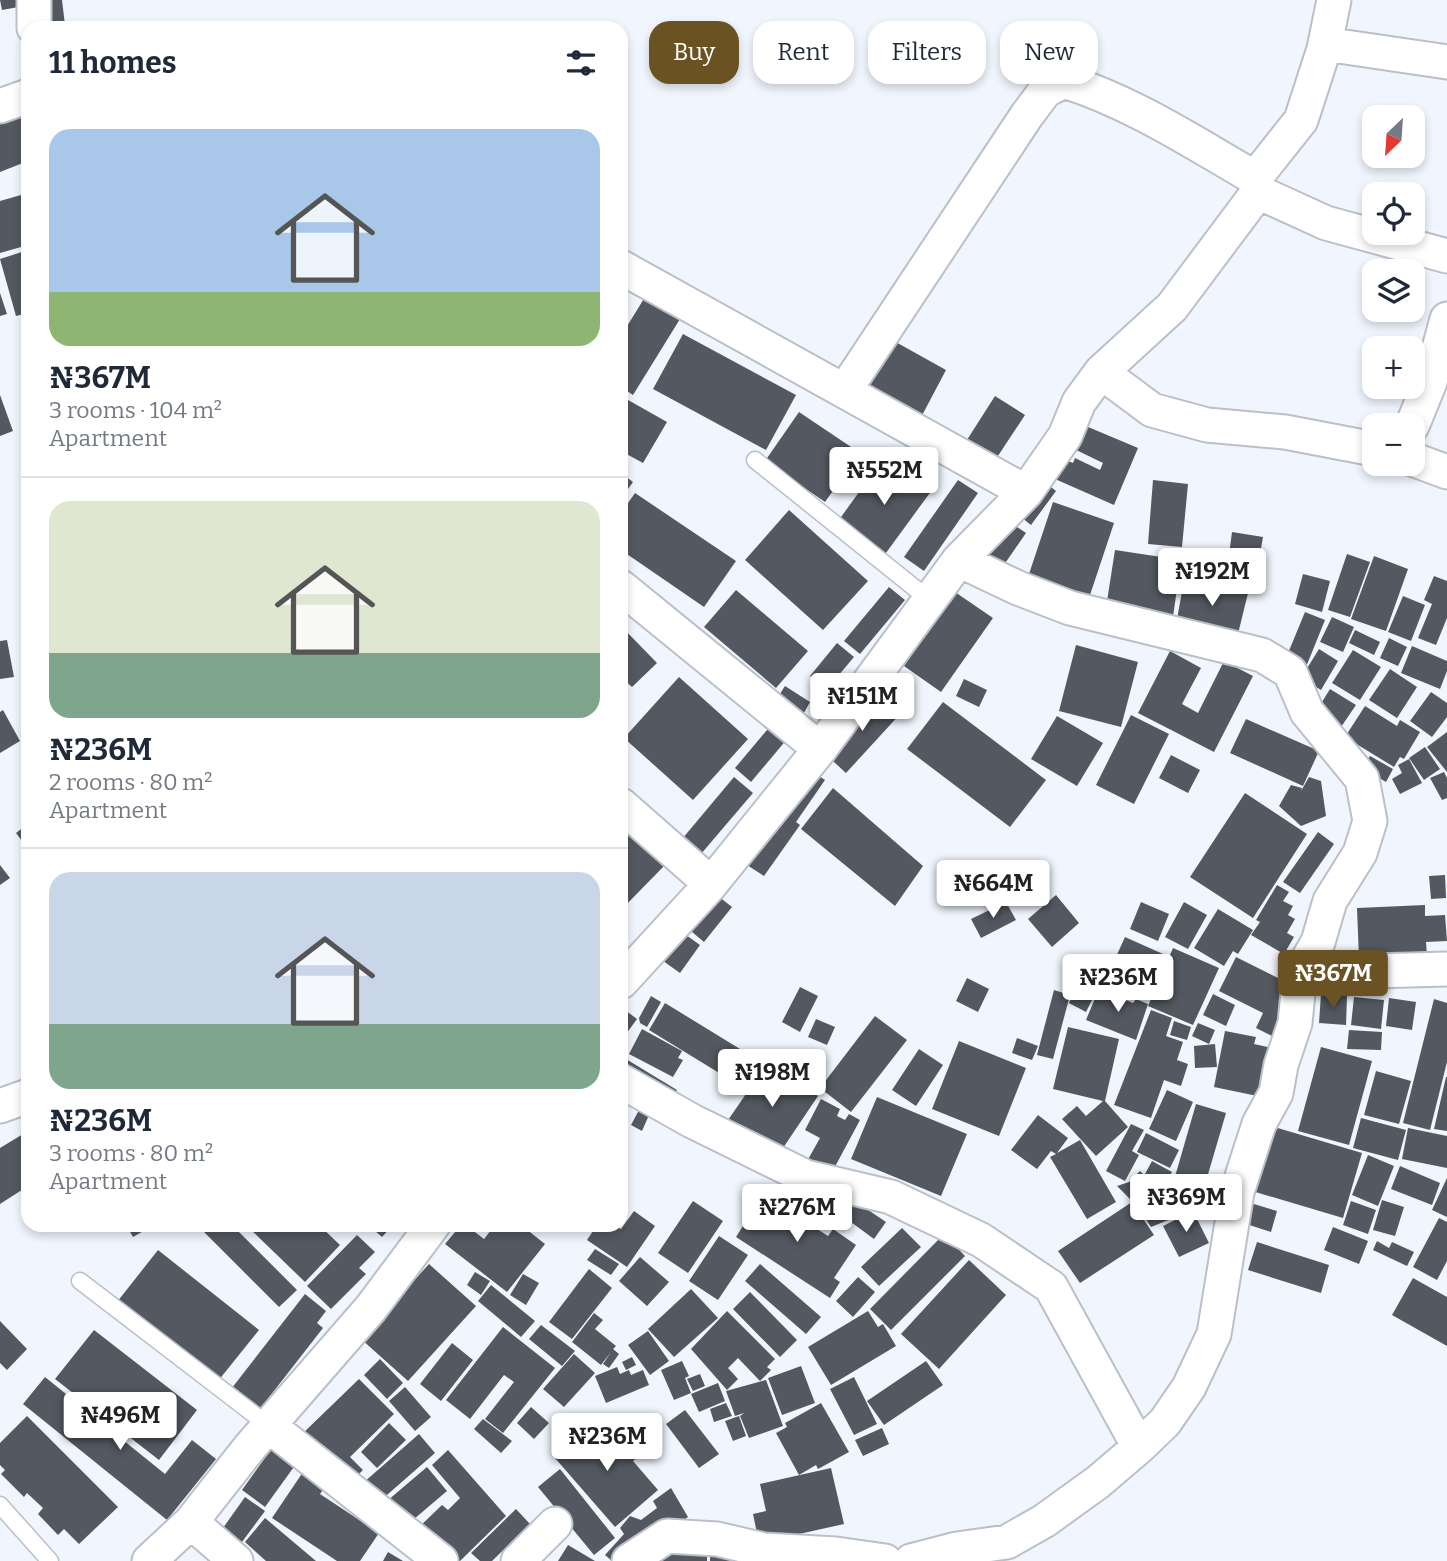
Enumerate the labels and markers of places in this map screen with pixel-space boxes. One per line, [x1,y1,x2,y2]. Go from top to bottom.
pin: ₦552M [835,448,933,507]
pin: ₦192M [1163,548,1261,608]
pin: ₦151M [813,674,911,733]
pin: ₦664M [944,860,1042,920]
pin: ₦367M [1284,950,1382,1010]
pin: ₦236M [1069,954,1167,1014]
pin: ₦198M [723,1050,821,1109]
pin: ₦369M [1137,1174,1235,1234]
pin: ₦276M [748,1184,846,1244]
pin: ₦496M [71,1392,169,1452]
pin: ₦236M [558,1414,656,1473]

